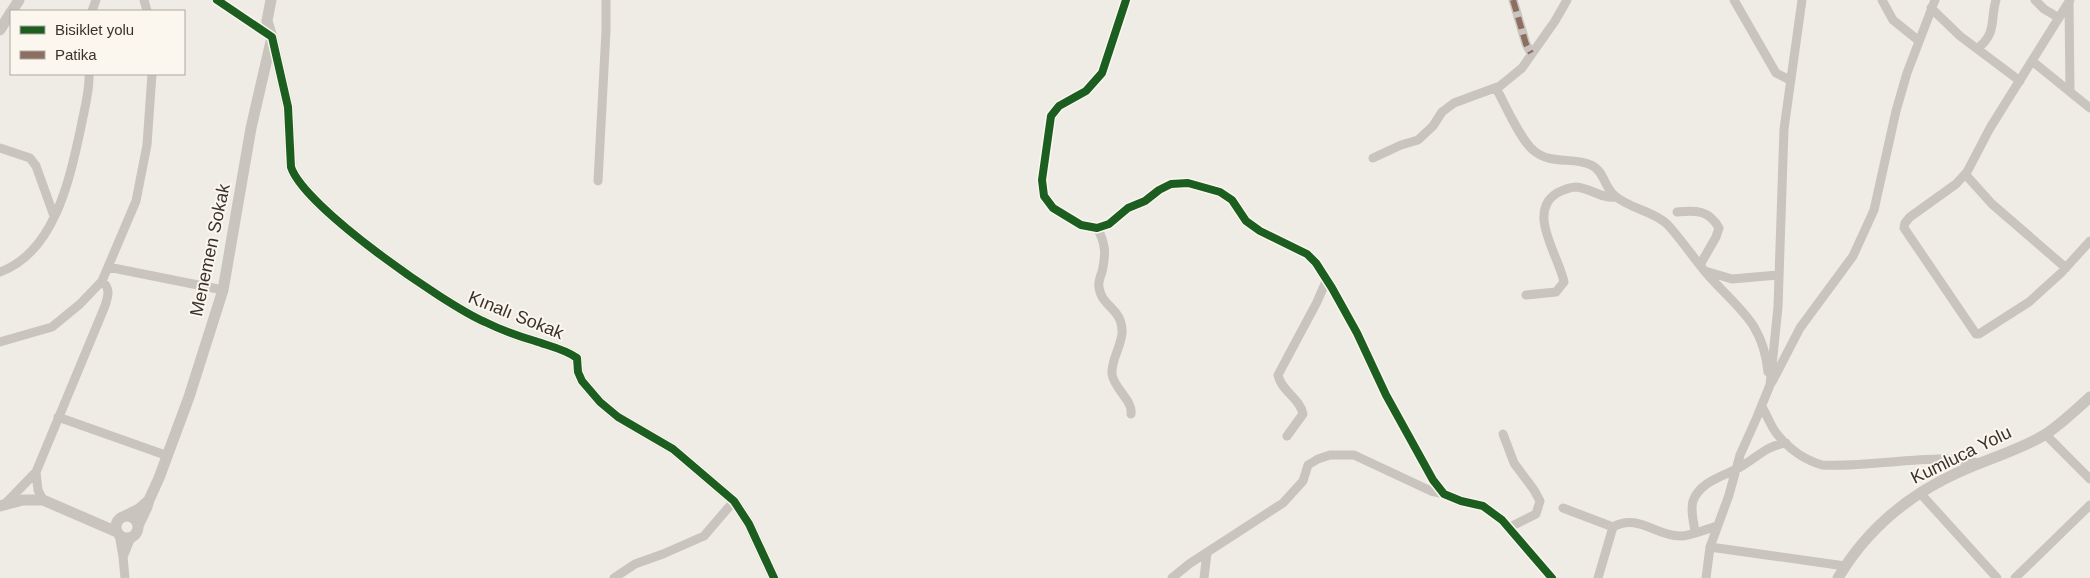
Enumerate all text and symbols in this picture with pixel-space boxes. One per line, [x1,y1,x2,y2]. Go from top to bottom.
legend [10,10,185,75]
text: Bisiklet yolu [55,21,134,38]
text: Patika [55,46,97,63]
street label: Menemen Sokak [186,181,234,318]
street label: Kınalı Sokak [465,287,568,344]
street label: Kumluca Yolu [1908,422,2014,488]

